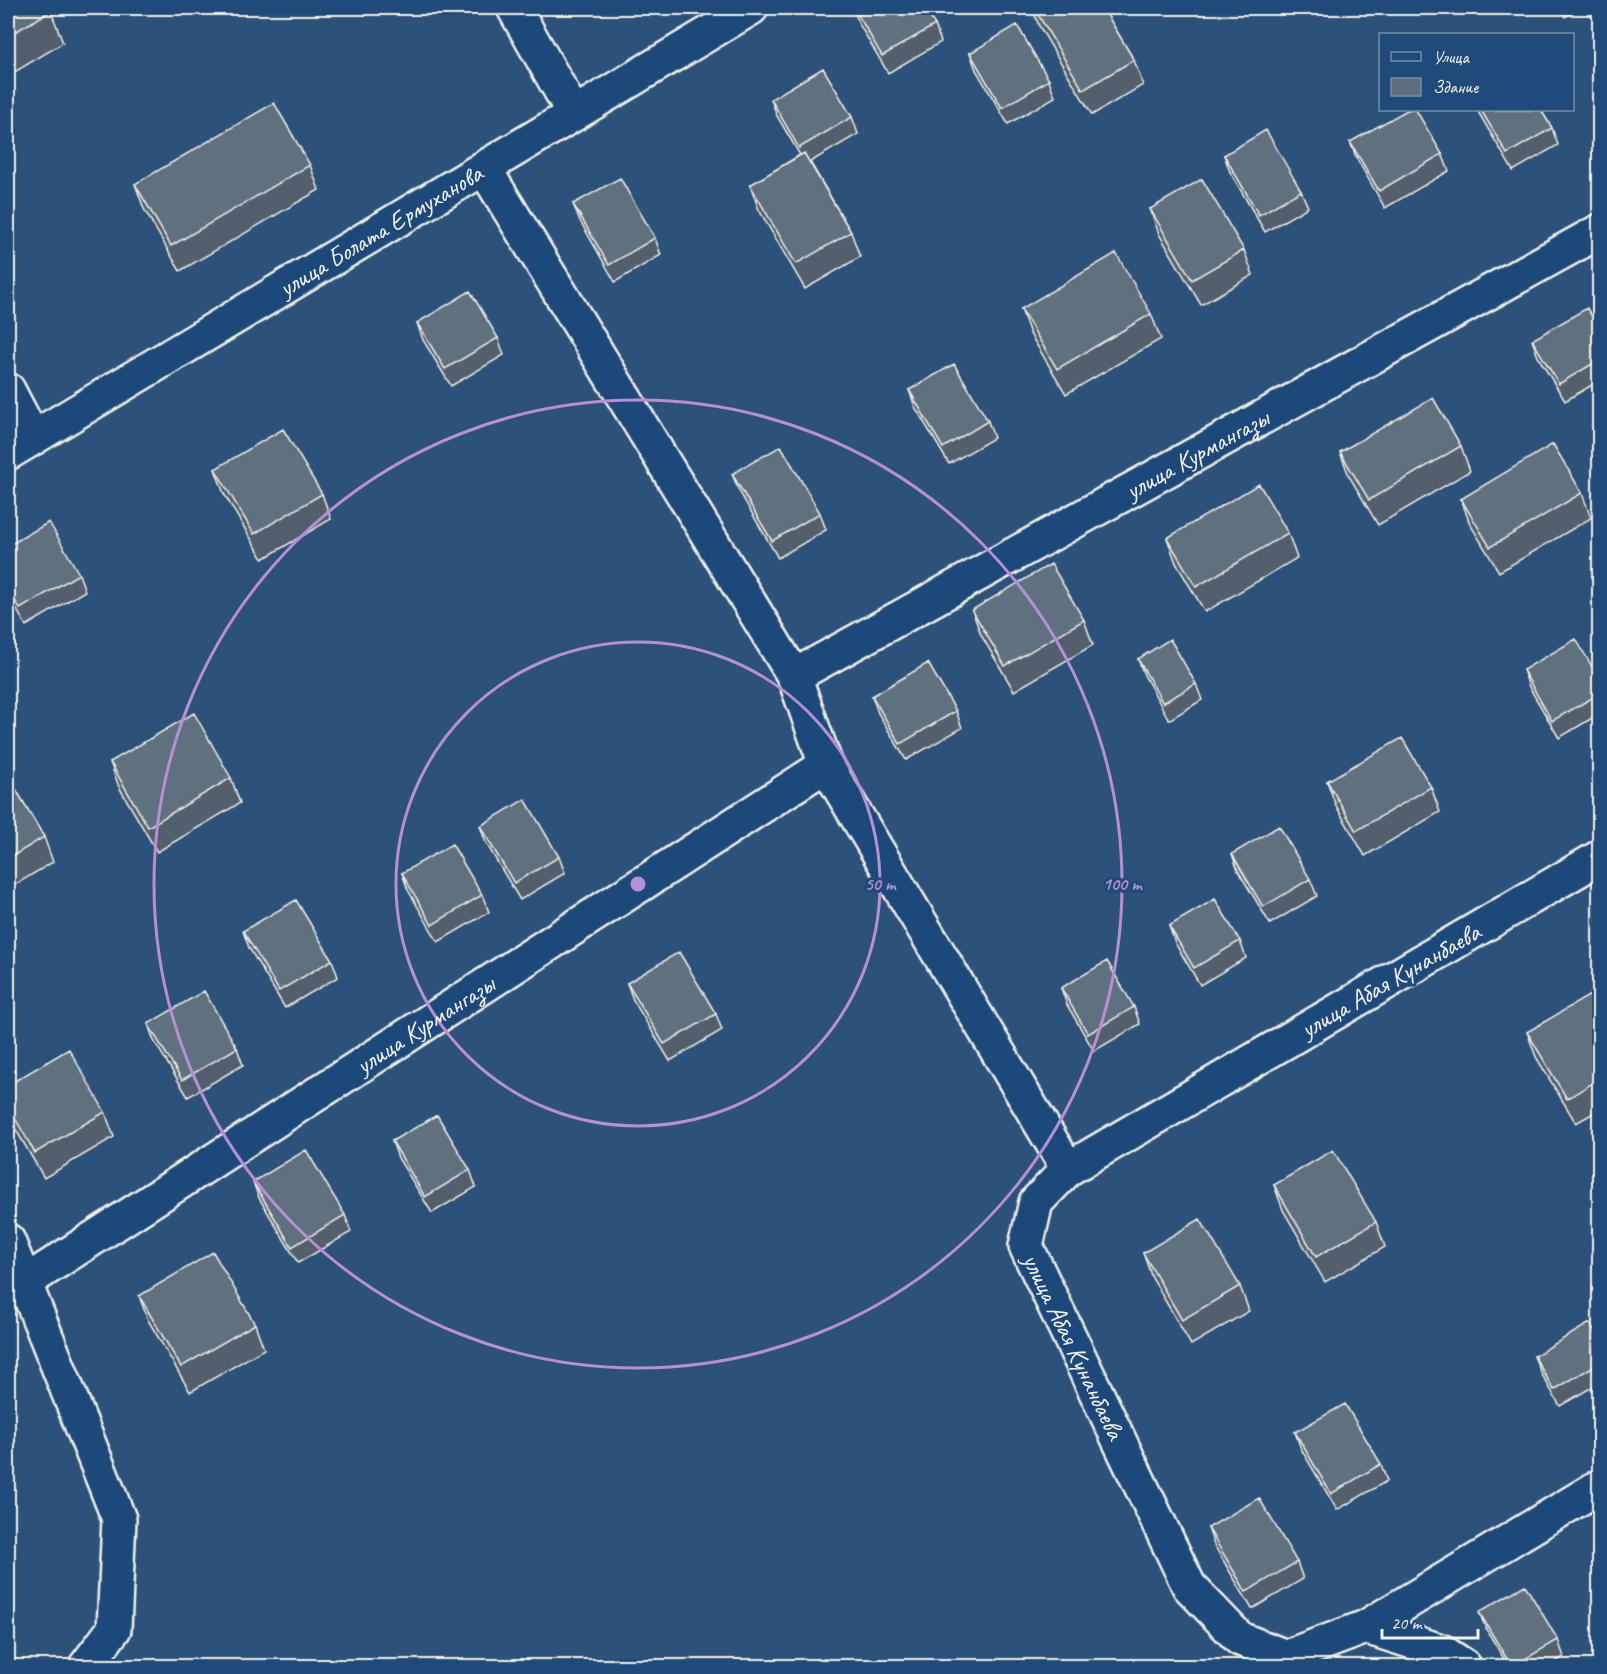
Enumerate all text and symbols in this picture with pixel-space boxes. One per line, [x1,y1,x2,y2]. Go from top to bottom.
legend [1379,33,1574,111]
text: Улица [1433,46,1470,68]
text: Здание [1433,76,1479,98]
street label: улица Болата Ермуханова [271,156,490,305]
street label: улица Курмангазы [1118,400,1277,508]
text: 50 m [865,873,897,895]
text: 100 m [1103,873,1143,895]
centre of rings [628,874,648,894]
street label: улица Абая Кунанбаева [1293,915,1488,1046]
street label: улица Курмангазы [347,966,503,1083]
street label: улица Абая Кунанбаева [1014,1246,1133,1446]
scale bar [1382,1602,1478,1640]
text: 20 m [1391,1612,1424,1634]

